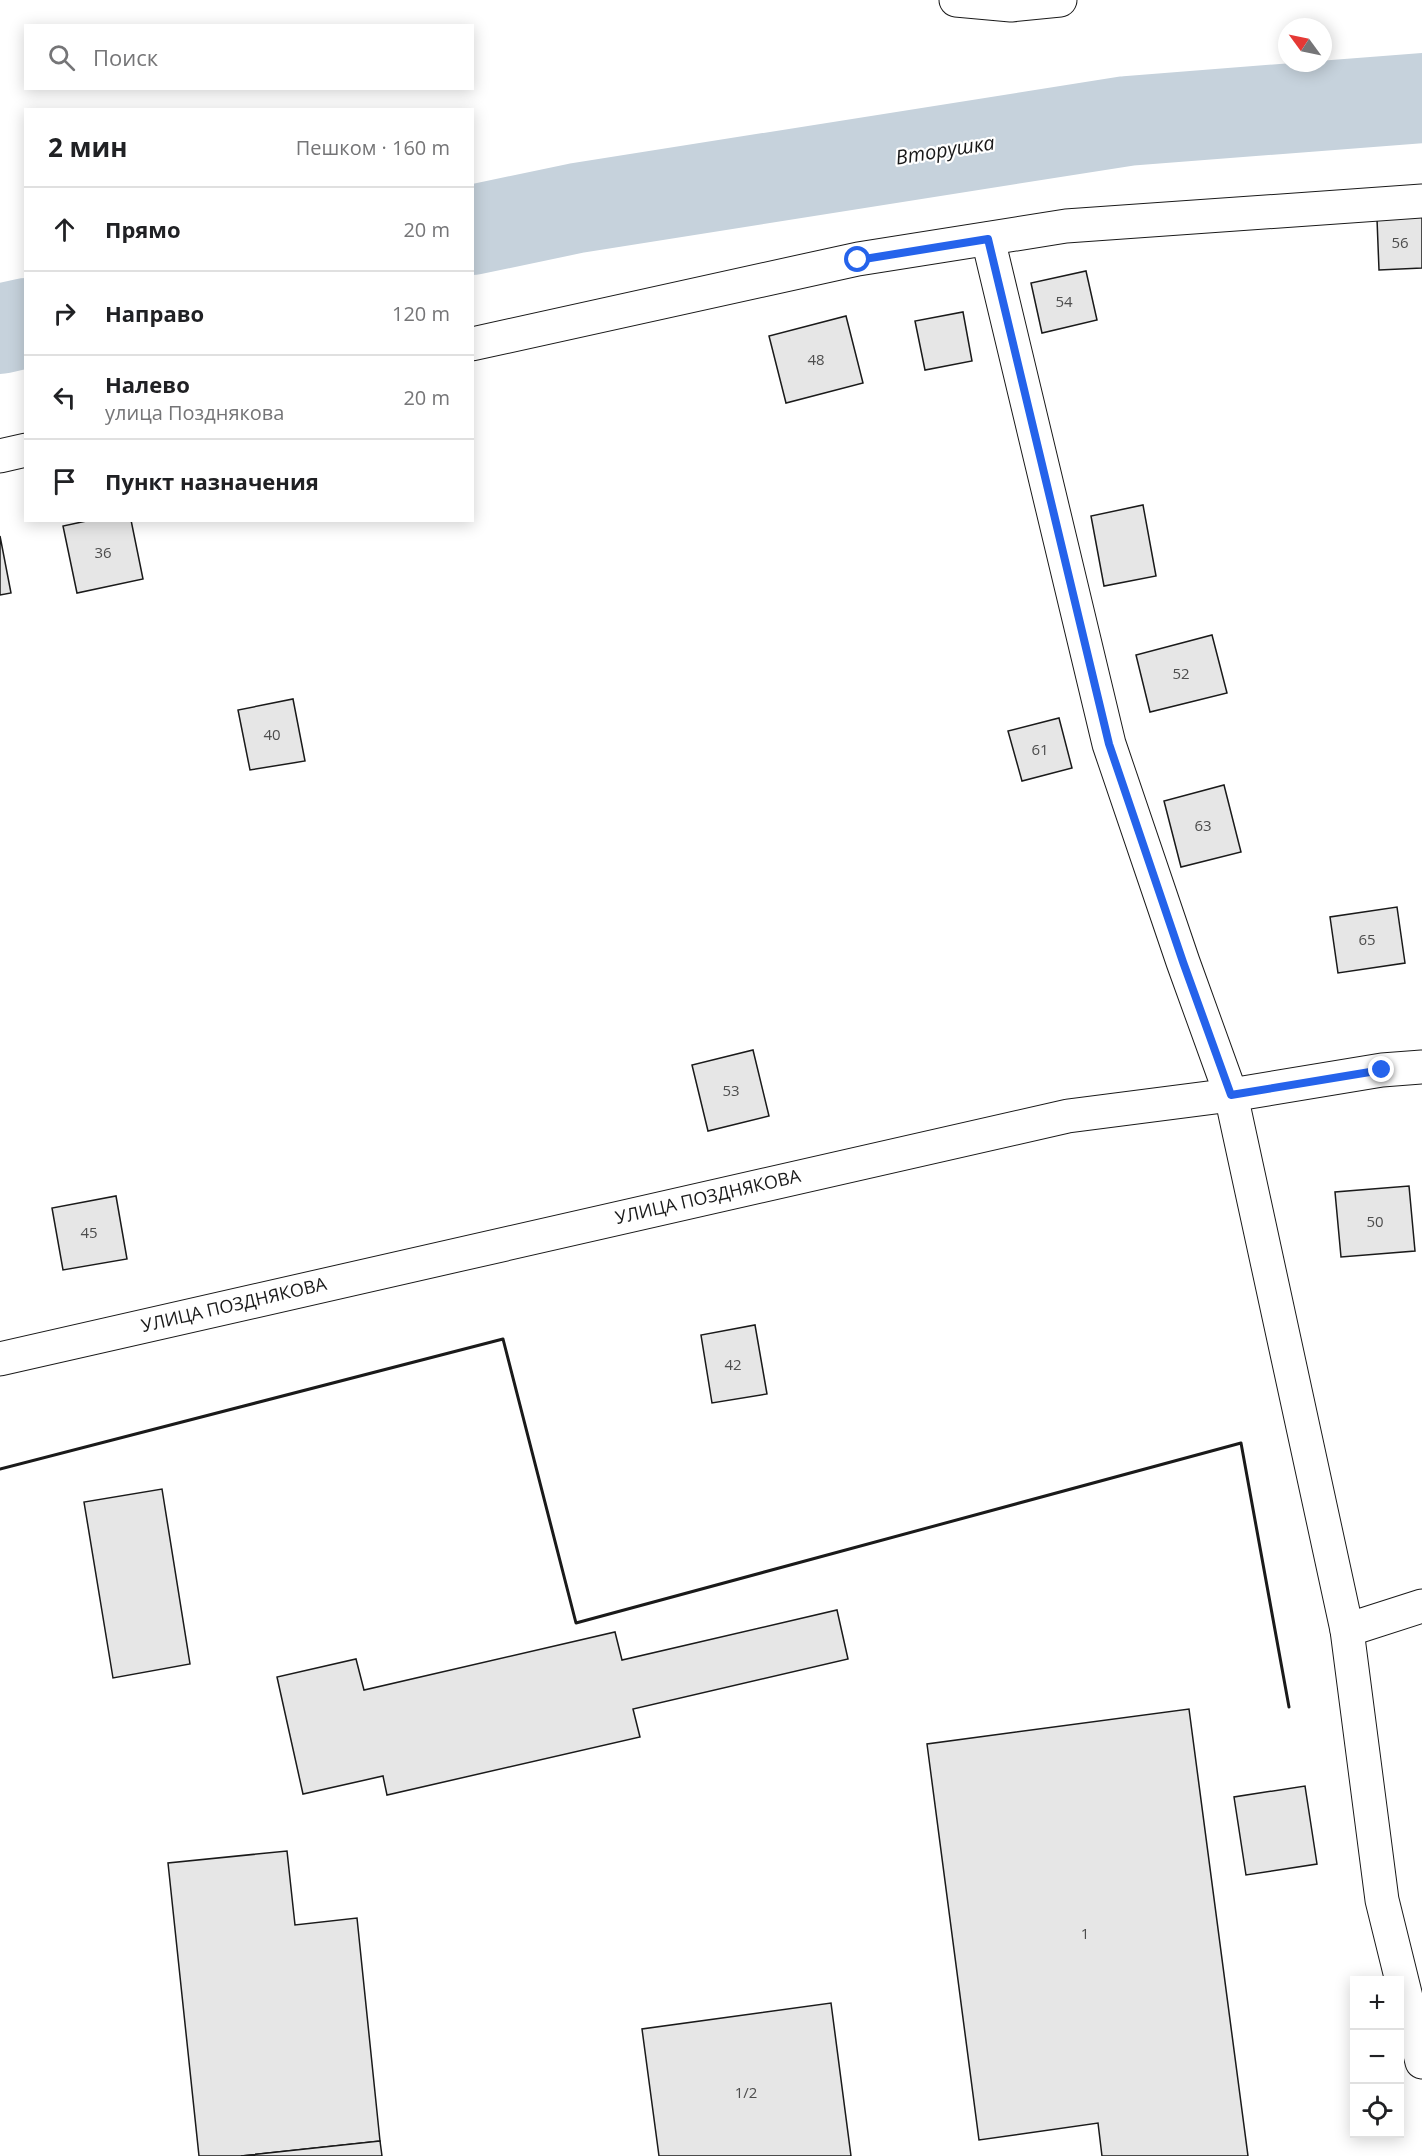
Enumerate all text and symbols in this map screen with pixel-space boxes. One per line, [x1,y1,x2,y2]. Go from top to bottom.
north arrow [1278,18,1332,72]
search box [24,24,474,90]
icon: search [45,41,78,74]
text: Поиск [93,42,158,72]
water label: Вторушка [894,128,996,171]
text: 2 мин [48,129,128,165]
text: Пешком · 160 m [296,134,450,161]
icon: ahead [48,213,81,246]
text: Прямо [105,214,181,244]
text: 20 m [403,216,450,243]
house number: 56 [1391,232,1409,252]
route start [844,246,870,272]
house number: 54 [1055,291,1073,311]
icon: right [48,297,81,330]
text: Направо [105,298,204,328]
text: 120 m [392,300,450,327]
house number: 48 [807,349,825,369]
text: Налево [105,369,190,399]
icon: left [48,381,81,414]
text: 20 m [403,384,450,411]
text: улица Позднякова [105,399,284,426]
icon: arrive [48,465,81,498]
text: Пункт назначения [105,466,319,496]
house number: 36 [94,542,112,562]
house number: 52 [1172,663,1190,683]
house number: 40 [263,724,281,744]
house number: 61 [1031,739,1049,759]
house number: 63 [1194,815,1212,835]
house number: 65 [1358,929,1376,949]
route end [1368,1056,1394,1082]
house number: 53 [722,1080,740,1100]
street label: УЛИЦА ПОЗДНЯКОВА [613,1163,803,1229]
house number: 50 [1366,1211,1384,1231]
house number: 45 [80,1222,98,1242]
street label: УЛИЦА ПОЗДНЯКОВА [139,1271,329,1337]
house number: 42 [724,1354,742,1374]
house number: 1 [1081,1923,1089,1943]
map controls [1350,1976,1404,2138]
button: + [1350,1976,1404,2030]
button: − [1350,2030,1404,2084]
house number: 1/2 [735,2082,757,2102]
button: locate [1350,2084,1404,2138]

